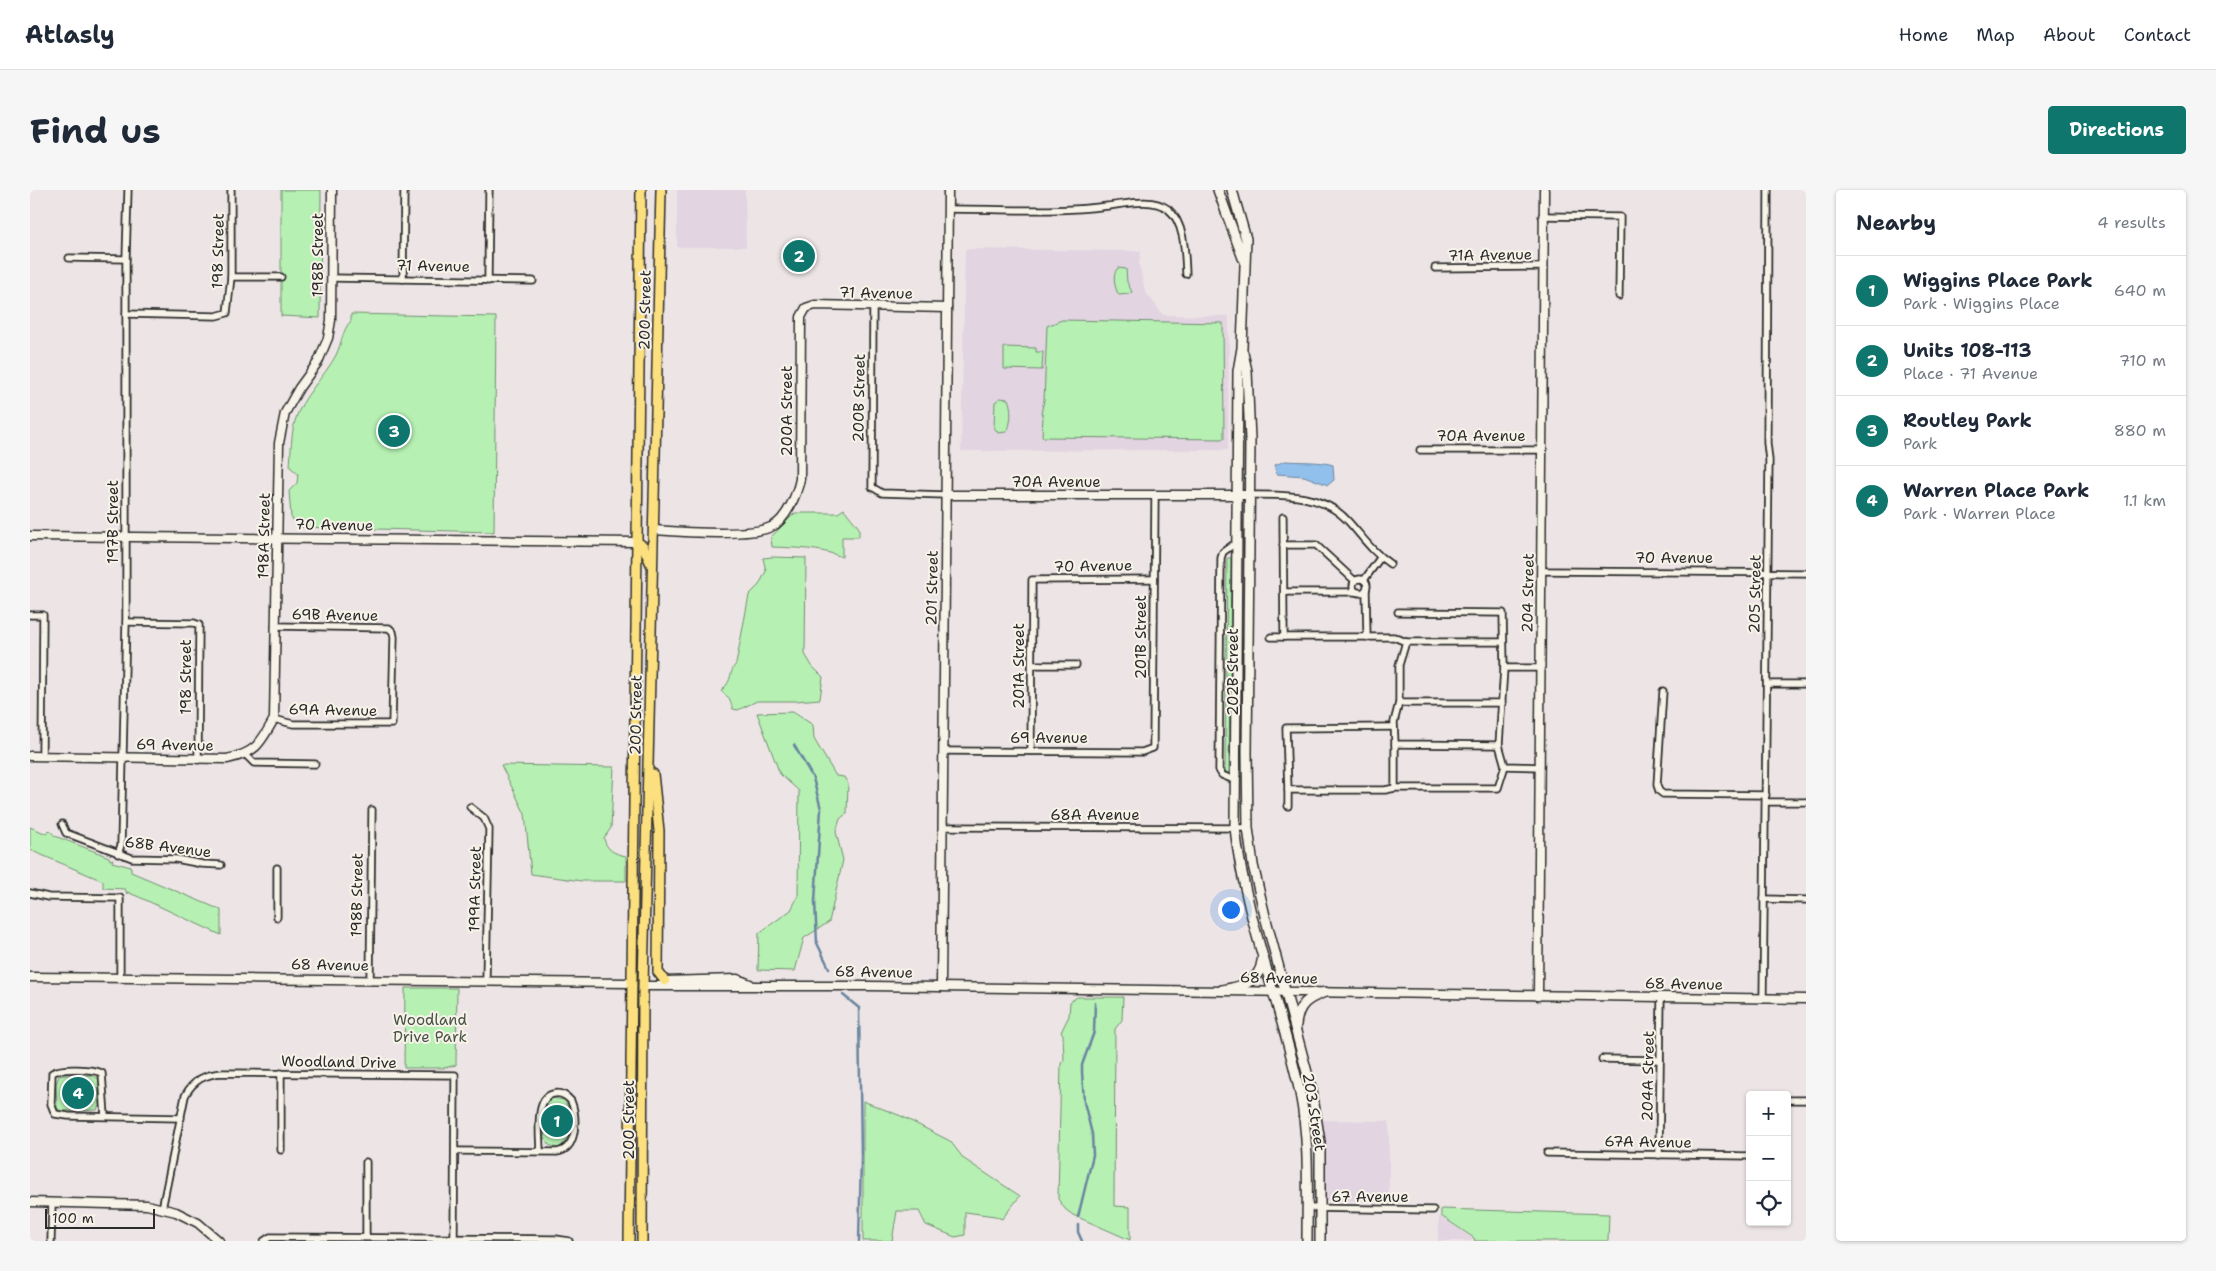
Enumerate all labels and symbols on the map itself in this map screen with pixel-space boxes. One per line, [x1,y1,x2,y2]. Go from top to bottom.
street label: 198 Street [207,213,229,289]
street label: 198B Street [308,213,328,297]
pin: 2 [783,237,815,275]
street label: 71A Avenue [1448,244,1532,266]
street label: 71 Avenue [396,255,470,277]
street label: 200 Street [634,270,656,350]
street label: 71 Avenue [839,282,913,304]
street label: 200B Street [848,353,870,443]
street label: 200A Street [777,366,797,457]
pin: 3 [378,412,410,450]
street label: 70A Avenue [1436,426,1526,446]
street label: 70A Avenue [1011,472,1101,492]
street label: 197B Street [103,480,123,564]
street label: 198A Street [253,493,275,579]
street label: 70 Avenue [295,514,373,536]
street label: 70 Avenue [1635,548,1713,568]
street label: 201 Street [921,550,943,626]
street label: 204 Street [1517,553,1539,633]
street label: 205 Street [1744,554,1766,634]
street label: 70 Avenue [1054,555,1132,577]
street label: 201B Street [1131,595,1151,679]
street label: 69B Avenue [291,604,379,626]
street label: 201A Street [1009,623,1029,709]
street label: 202B Street [1223,628,1243,716]
street label: 198 Street [176,639,196,715]
street label: 200 Street [625,675,647,755]
street label: 69A Avenue [288,699,378,721]
street label: 69 Avenue [1010,728,1088,748]
street label: 69 Avenue [136,734,214,756]
street label: 68A Avenue [1050,805,1140,825]
street label: 68B Avenue [123,832,213,862]
street label: 199A Street [464,846,486,932]
street label: 198B Street [346,853,368,937]
your location [1218,897,1244,923]
street label: 68 Avenue [291,954,369,976]
street label: 68 Avenue [835,961,913,983]
street label: 68 Avenue [1240,967,1318,989]
street label: 68 Avenue [1645,973,1723,995]
park label: Woodland Drive Park [393,1010,467,1047]
street label: 204A Street [1637,1030,1659,1122]
street label: Woodland Drive [281,1051,397,1073]
street label: 203 Street [1298,1071,1330,1153]
pin: 4 [62,1074,94,1112]
street label: 200 Street [619,1080,639,1160]
pin: 1 [541,1102,573,1140]
street label: 67A Avenue [1604,1131,1692,1153]
street label: 67 Avenue [1331,1187,1409,1207]
scale bar [45,1206,155,1229]

